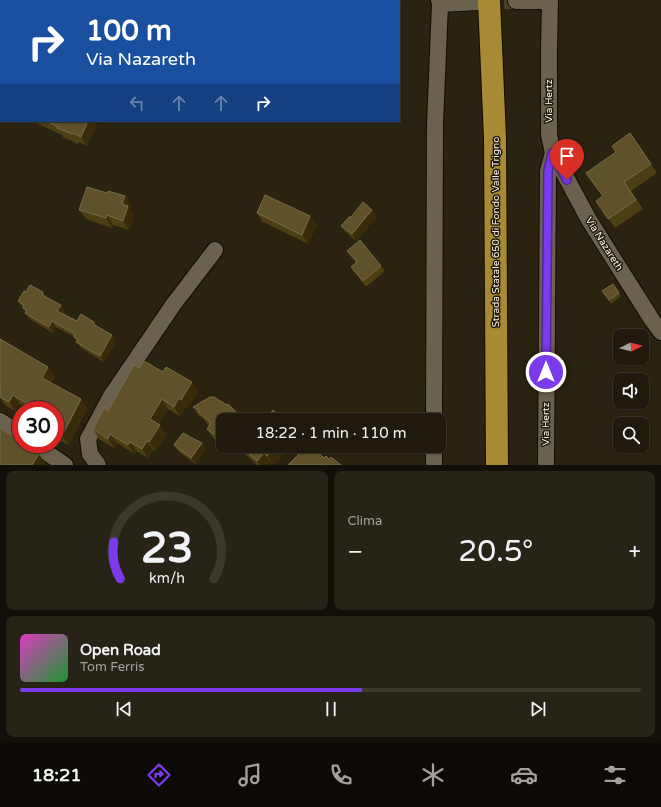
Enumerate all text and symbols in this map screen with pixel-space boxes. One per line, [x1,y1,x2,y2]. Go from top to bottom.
text: 100 m [86,14,172,48]
icon: right [20,16,72,68]
text: Via Nazareth [86,48,196,70]
street label: Via Hertz [543,79,555,123]
icon: left [126,92,148,114]
icon: ahead [168,92,190,114]
icon: ahead [210,92,232,114]
icon: right [252,92,274,114]
street label: Strada Statale 650 di Fondo Valle Trigno [490,137,502,327]
pin [550,139,584,180]
icon: arrive [556,145,578,167]
street label: Via Nazareth [583,215,625,273]
north arrow [613,329,649,365]
map controls [613,329,649,453]
position arrow [525,351,567,393]
button: sound [613,373,649,409]
speed limit sign: 30 [12,401,64,453]
street label: Via Hertz [540,402,552,446]
button: search [613,417,649,453]
text: 18:22 · 1 min · 110 m [256,424,406,442]
text: Clima [348,513,382,529]
text: 23 [141,523,193,573]
text: 20.5° [458,533,533,570]
text: − [348,539,363,565]
text: + [629,539,641,565]
text: km/h [149,569,185,586]
text: Open Road [80,641,161,659]
text: Tom Ferris [80,659,144,675]
icon: previous [113,698,135,720]
icon: pause [320,698,342,720]
icon: next [527,698,549,720]
icon: directions [145,761,173,789]
icon: music [236,761,264,789]
icon: phone [327,761,355,789]
icon: climate [419,761,447,789]
icon: car [510,761,538,789]
icon: filters [601,761,629,789]
text: 18:21 [32,764,82,786]

